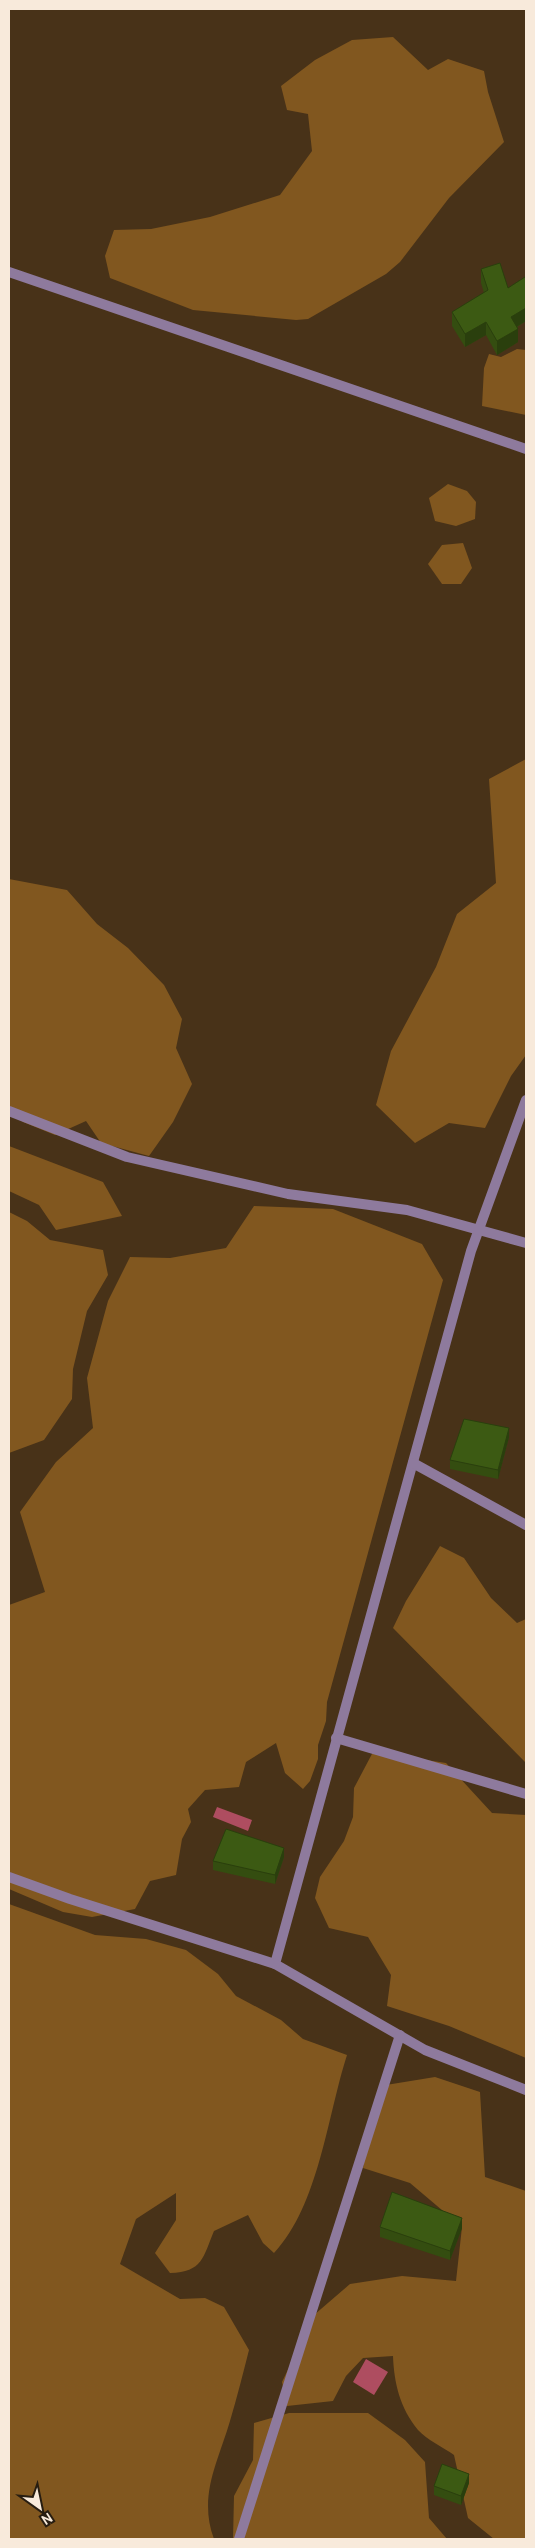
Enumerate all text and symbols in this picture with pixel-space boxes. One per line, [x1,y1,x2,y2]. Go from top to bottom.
north arrow [15,2483,65,2533]
text: N [37,2508,55,2528]

